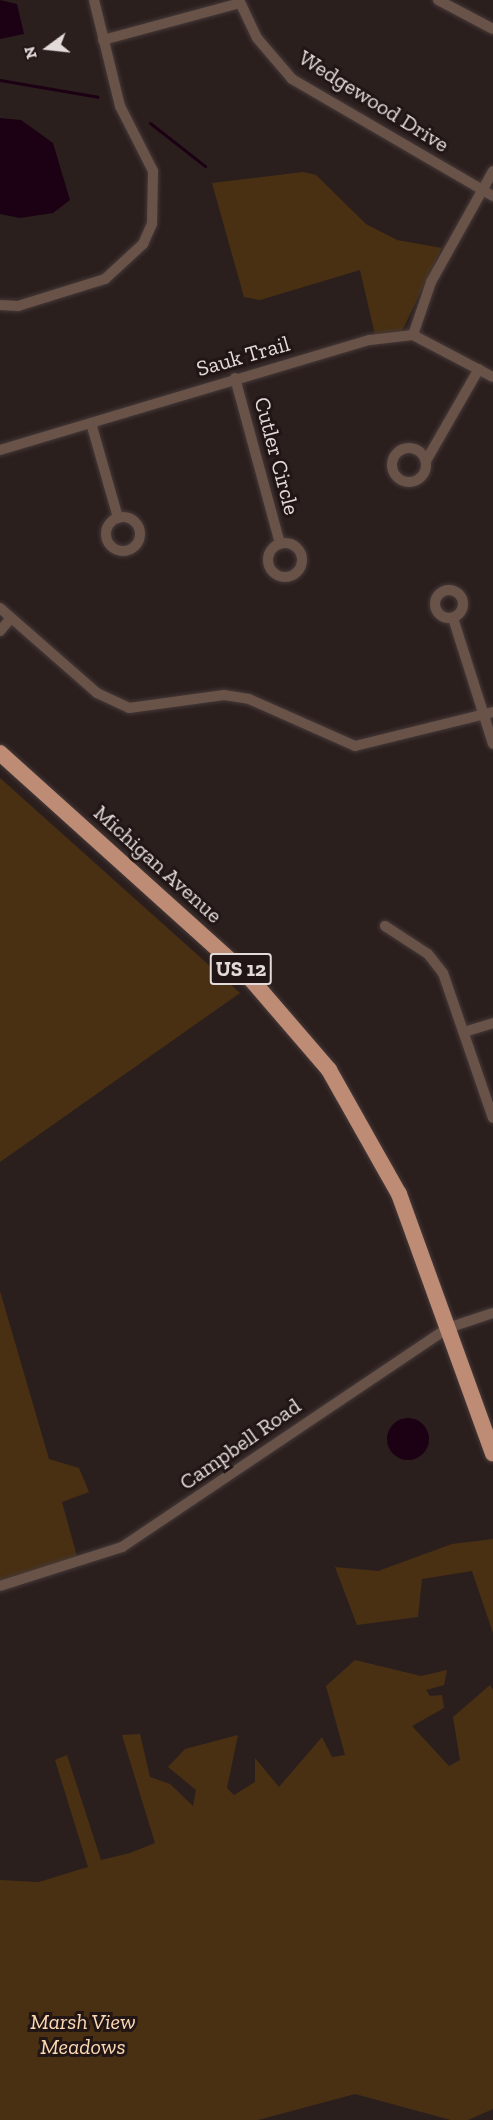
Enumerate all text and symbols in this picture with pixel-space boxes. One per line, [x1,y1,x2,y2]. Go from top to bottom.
north arrow [18,18,78,78]
text: N [19,44,41,61]
street label: Wedgewood Drive [294,44,454,158]
street label: Sauk Trail [193,330,293,382]
street label: Cutler Circle [249,394,305,518]
street label: Michigan Avenue [88,799,228,929]
road number: US 12 [210,951,272,987]
street label: Campbell Road [174,1392,306,1496]
park label: Marsh View Meadows [30,2008,136,2060]

